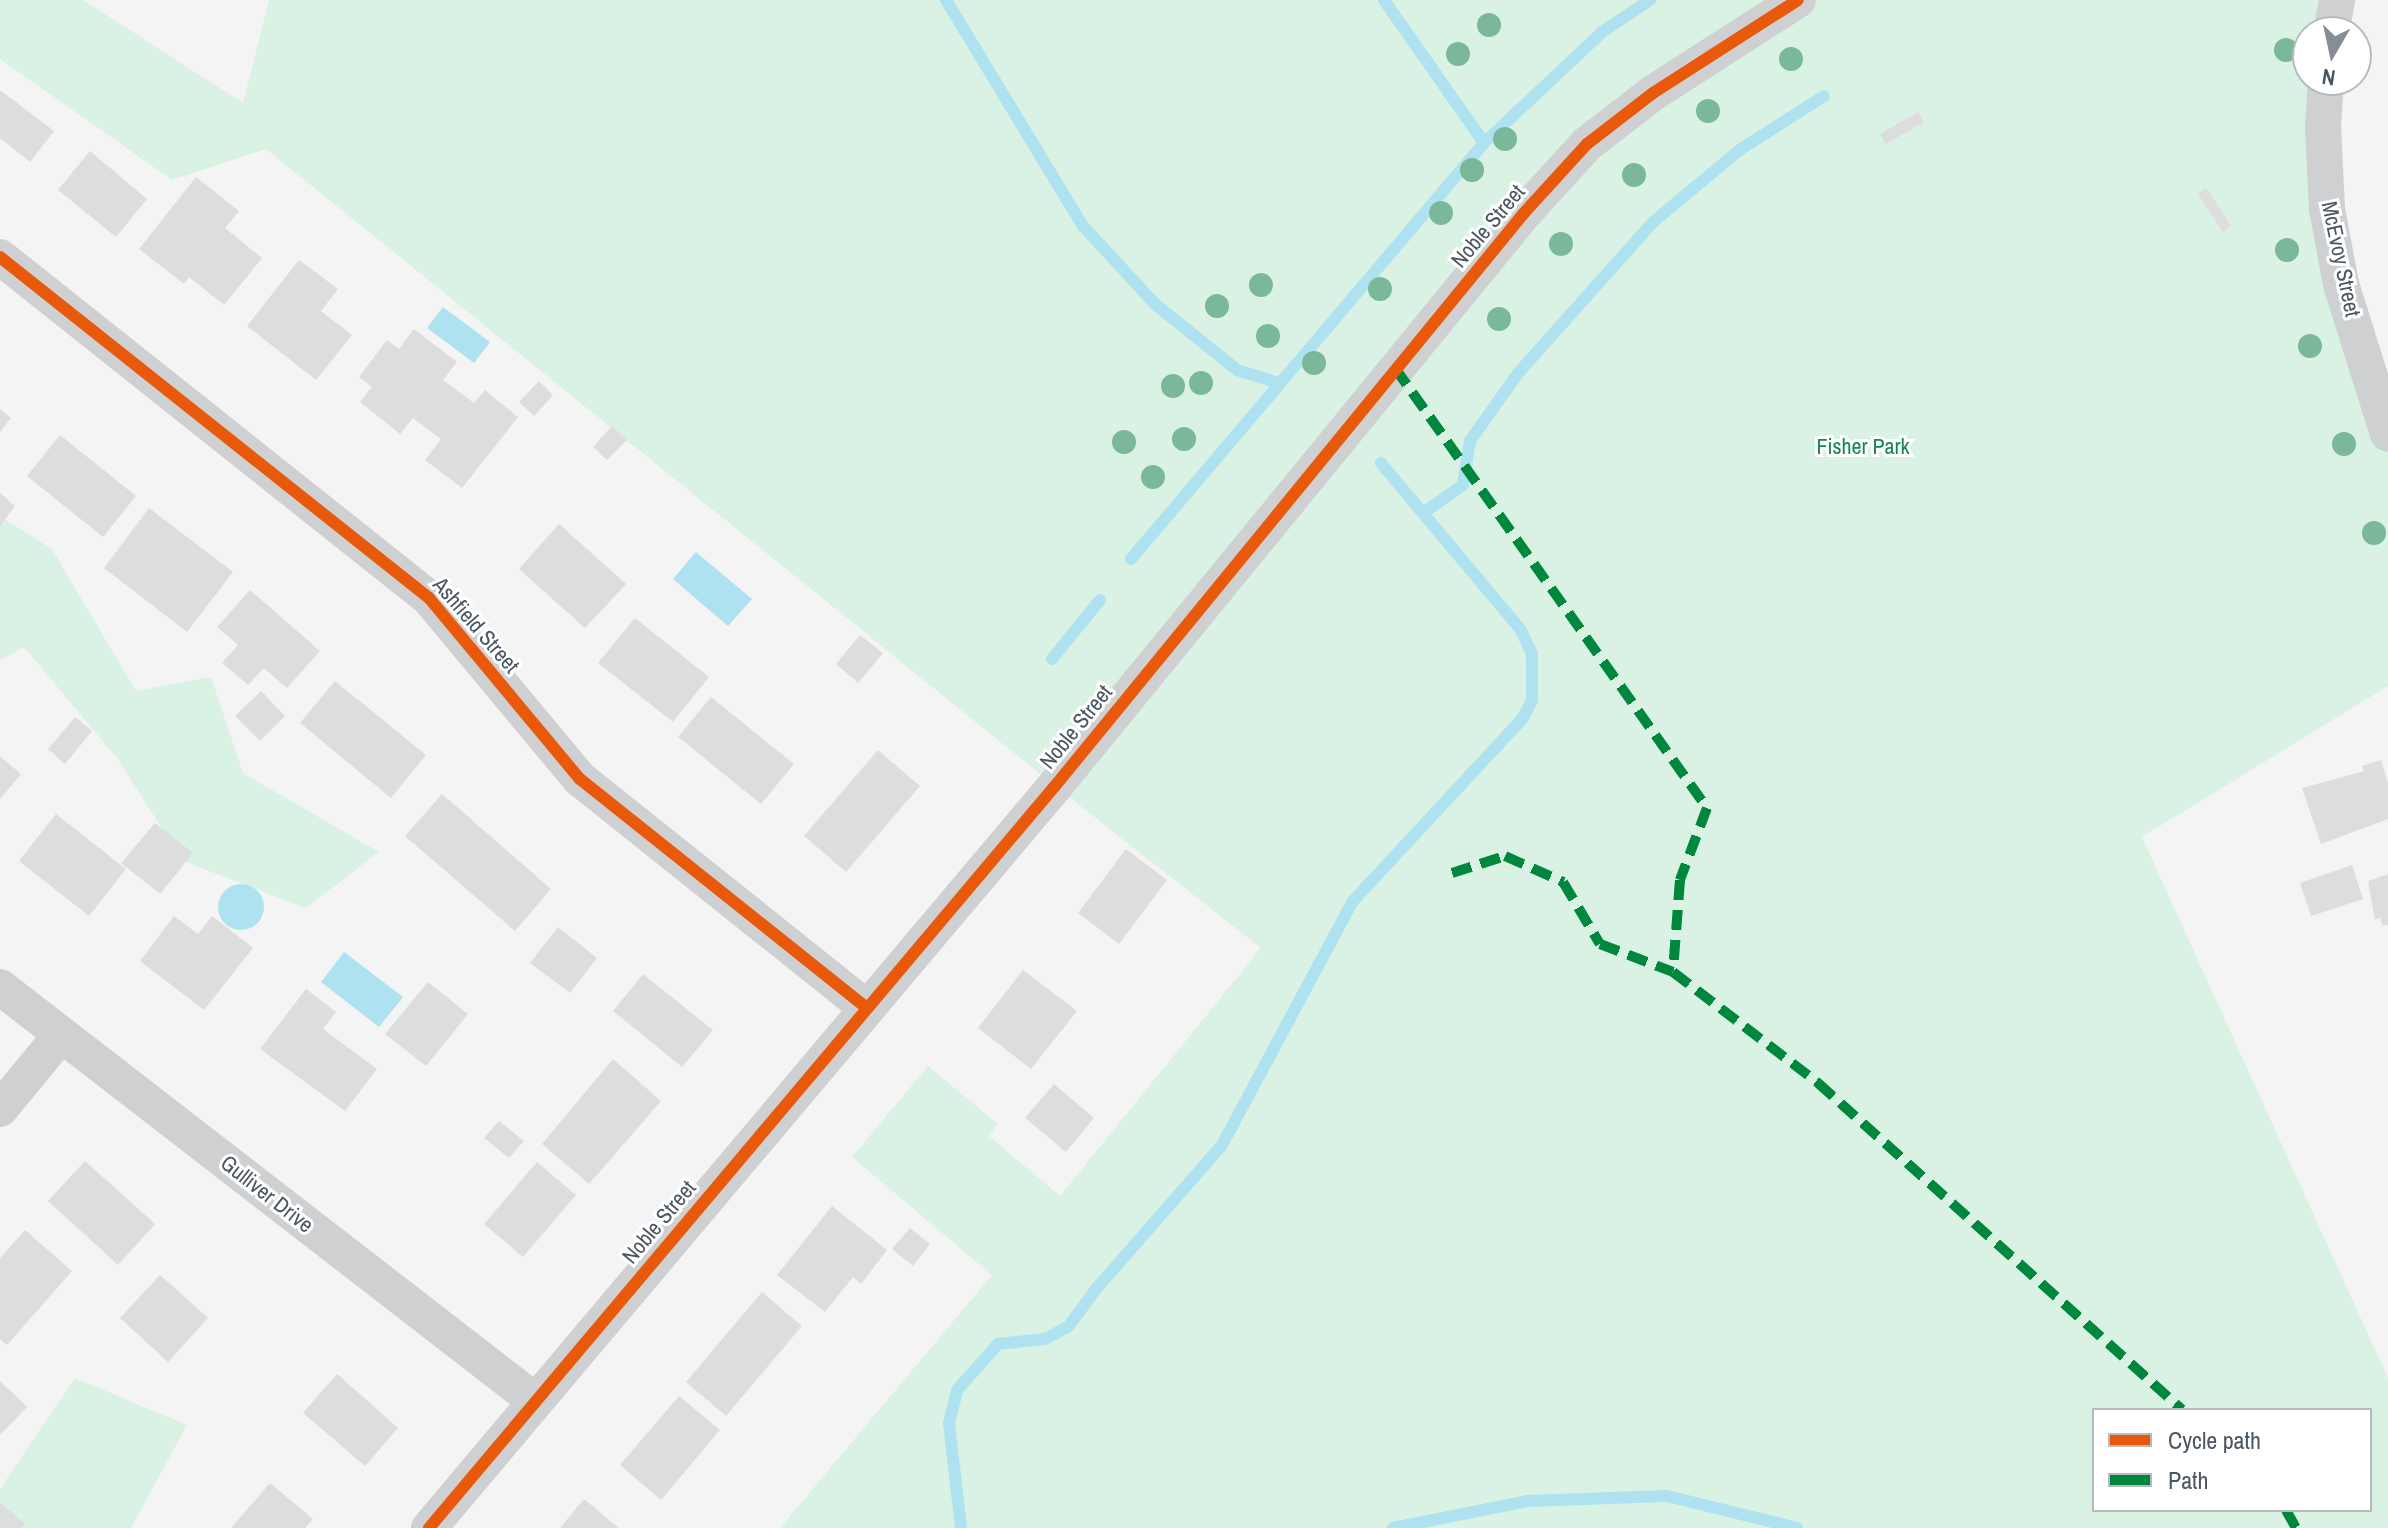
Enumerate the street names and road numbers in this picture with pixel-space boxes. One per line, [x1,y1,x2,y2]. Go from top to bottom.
street label: Noble Street [1446,179,1530,273]
street label: McEvoy Street [2316,199,2366,319]
street label: Ashfield Street [427,572,525,678]
street label: Noble Street [1034,680,1118,774]
street label: Gulliver Drive [215,1150,319,1238]
street label: Noble Street [617,1175,701,1269]

